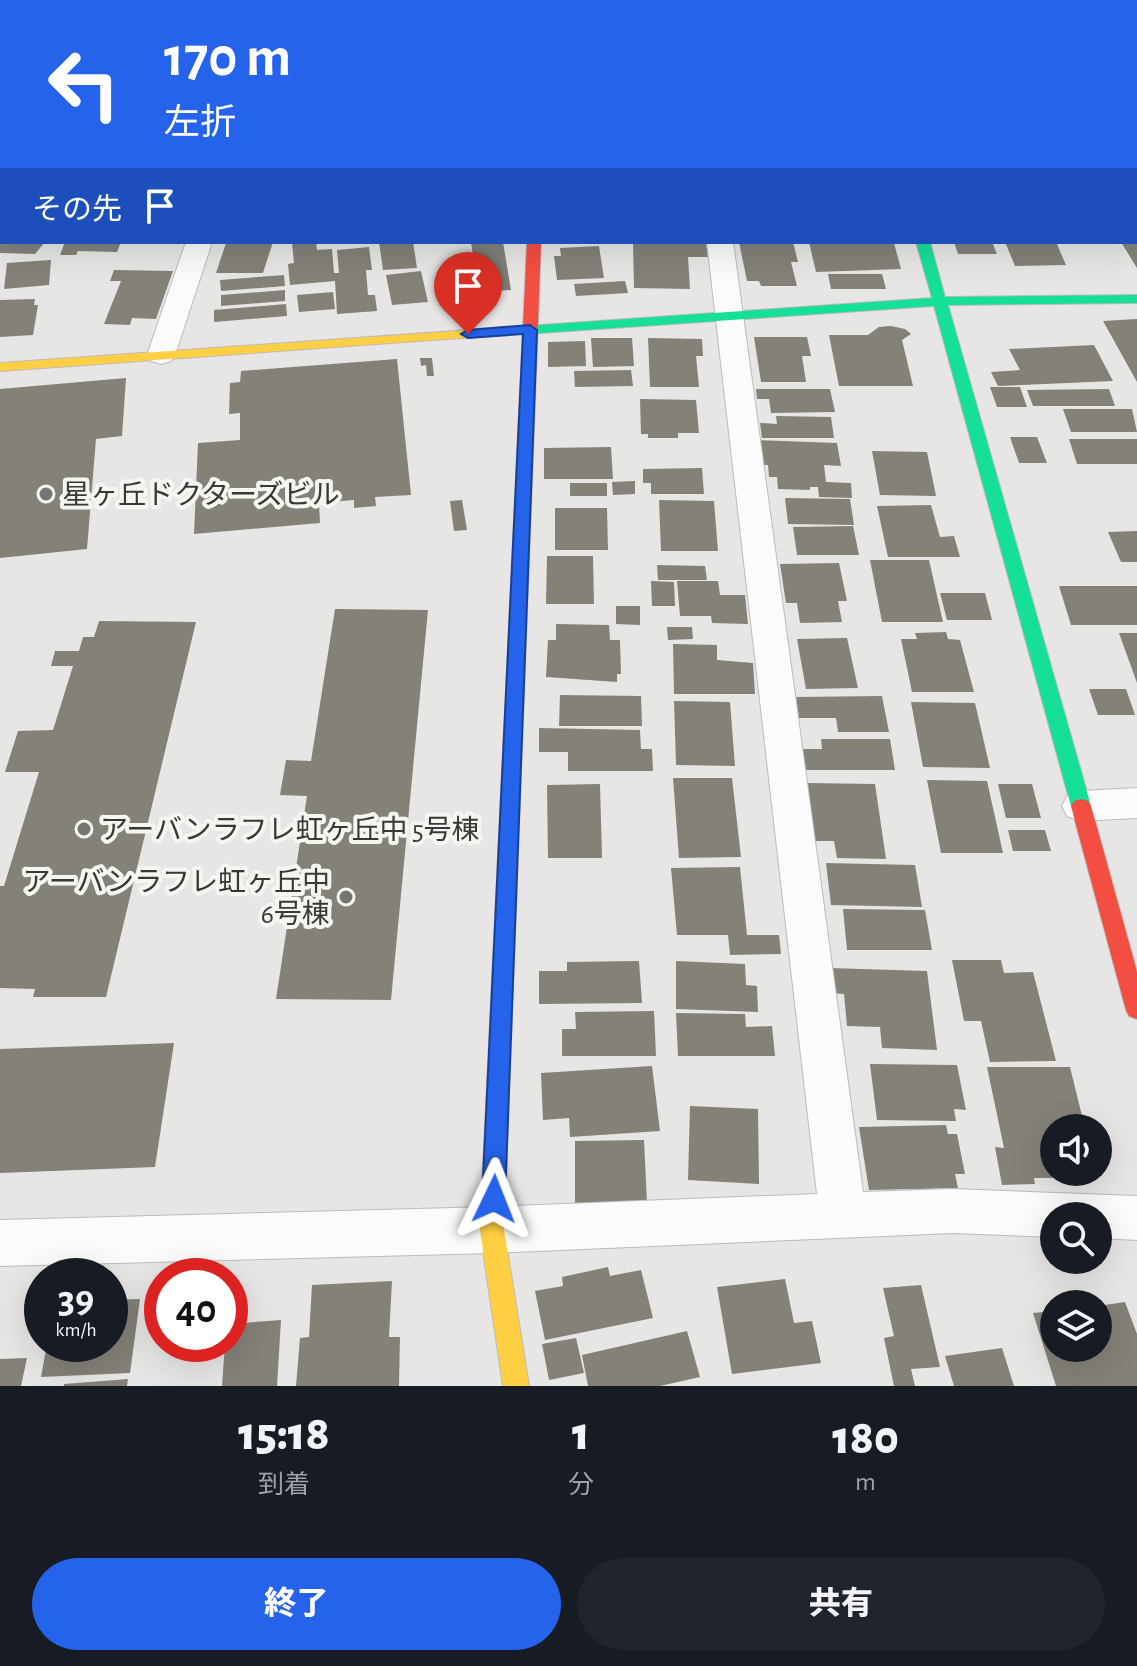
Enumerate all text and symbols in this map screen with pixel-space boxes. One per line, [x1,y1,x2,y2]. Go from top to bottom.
text: 170 m [164,30,291,86]
icon: left [32,32,136,136]
text: 左折 [164,105,236,141]
icon: arrive [138,184,182,228]
text: その先 [32,195,122,225]
pin [434,252,502,334]
icon: arrive [446,264,490,308]
place label: 星ヶ丘ドクターズビル [62,480,339,510]
marker: 星ヶ丘ドクターズビル [37,485,55,503]
place label: アーバンラフレ虹ヶ丘中 5号棟 [100,815,480,845]
marker: アーバンラフレ虹ヶ丘中 5号棟 [75,820,93,838]
place label: アーバンラフレ虹ヶ丘中 6号棟 [23,867,330,929]
marker: アーバンラフレ虹ヶ丘中 6号棟 [337,888,355,906]
map controls [1040,1114,1112,1362]
button: sound [1040,1114,1112,1186]
position arrow [452,1157,536,1241]
button: search [1040,1202,1112,1274]
speed limit sign: 40 [144,1258,248,1362]
text: 39 [58,1280,94,1320]
button: layers [1040,1290,1112,1362]
text: km/h [55,1320,97,1340]
text: 15:18 [238,1411,330,1459]
text: 1 [572,1411,590,1459]
text: 180 [832,1415,899,1463]
text: m [855,1469,876,1495]
text: 到着 [258,1472,310,1498]
text: 分 [568,1472,594,1498]
button: 終了 [32,1558,561,1650]
button: 共有 [577,1558,1105,1650]

